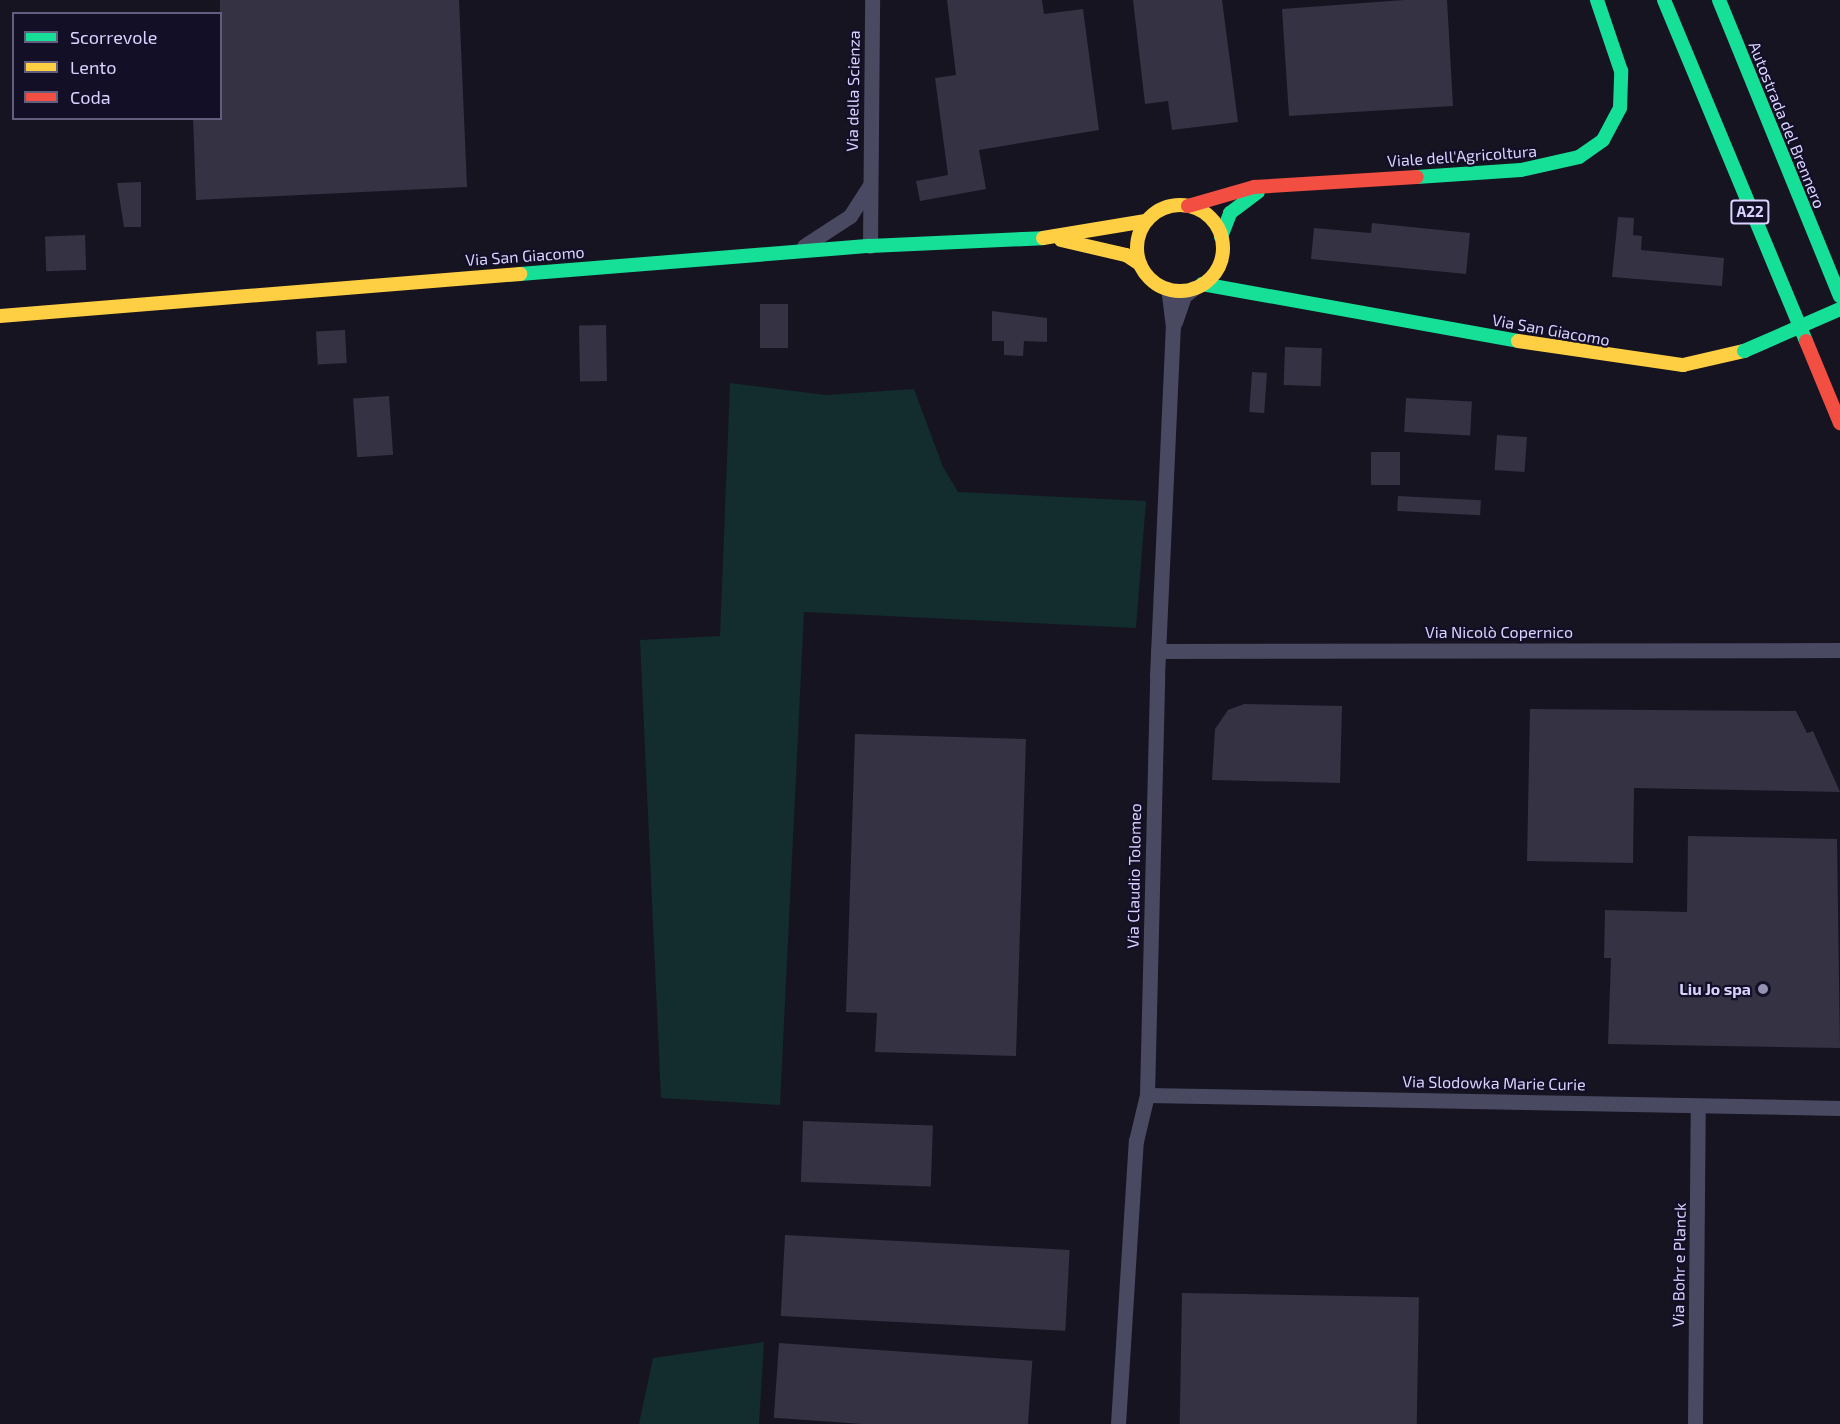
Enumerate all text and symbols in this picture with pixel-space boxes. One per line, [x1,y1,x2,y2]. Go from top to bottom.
legend [12,12,222,120]
text: Scorrevole [70,26,157,48]
street label: Via della Scienza [842,30,864,152]
street label: Autostrada del Brennero [1745,39,1829,211]
text: Lento [70,56,116,78]
text: Coda [70,86,111,108]
street label: Viale dell'Agricoltura [1386,141,1538,171]
road number: A22 [1729,200,1771,224]
street label: Via San Giacomo [465,242,585,270]
street label: Via San Giacomo [1491,310,1611,350]
street label: Via Nicolò Copernico [1425,622,1573,642]
street label: Via Claudio Tolomeo [1123,803,1145,949]
place label: Liu Jo spa [1679,979,1751,999]
marker: Liu Jo spa [1756,982,1770,996]
street label: Via Slodowka Marie Curie [1402,1072,1586,1094]
street label: Via Bohr e Planck [1668,1202,1690,1328]

